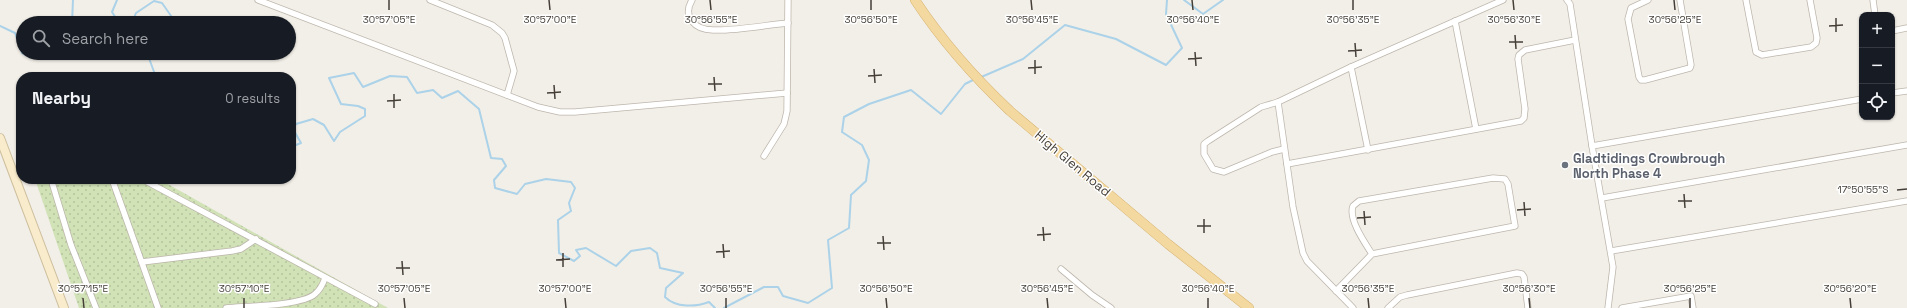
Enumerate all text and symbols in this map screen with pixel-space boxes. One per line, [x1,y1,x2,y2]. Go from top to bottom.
map controls [1859,12,1895,120]
button: + [1859,12,1895,48]
text: 30°57'05"E [363,13,416,26]
text: 30°57'00"E [524,13,577,26]
text: 30°56'55"E [685,13,738,26]
text: 30°56'50"E [844,13,898,26]
text: 30°56'45"E [1006,13,1059,26]
text: 30°56'40"E [1167,13,1220,26]
text: 30°56'35"E [1327,13,1380,26]
text: 30°56'30"E [1487,13,1541,26]
text: 30°56'25"E [1649,13,1702,26]
search box [16,16,296,60]
icon: search [30,27,52,49]
text: Search here [62,29,148,48]
button: − [1859,48,1895,84]
button: locate [1859,84,1895,120]
text: Nearby [32,87,91,109]
text: 0 results [225,90,280,107]
street label: High Glen Road [1031,127,1114,200]
place label: Gladtidings Crowbrough North Phase 4 [1573,150,1725,182]
marker: Gladtidings Crowbrough North Phase 4 [1560,160,1570,170]
text: 17°50'55"S [1838,183,1888,196]
text: 30°57'15"E [58,282,109,295]
text: 30°57'10"E [219,282,270,295]
text: 30°57'05"E [378,282,431,295]
text: 30°57'00"E [539,282,592,295]
text: 30°56'55"E [700,282,753,295]
text: 30°56'50"E [859,282,913,295]
text: 30°56'45"E [1021,282,1074,295]
text: 30°56'40"E [1182,282,1235,295]
text: 30°56'35"E [1342,282,1395,295]
text: 30°56'30"E [1502,282,1556,295]
text: 30°56'25"E [1664,282,1717,295]
text: 30°56'20"E [1823,282,1877,295]

